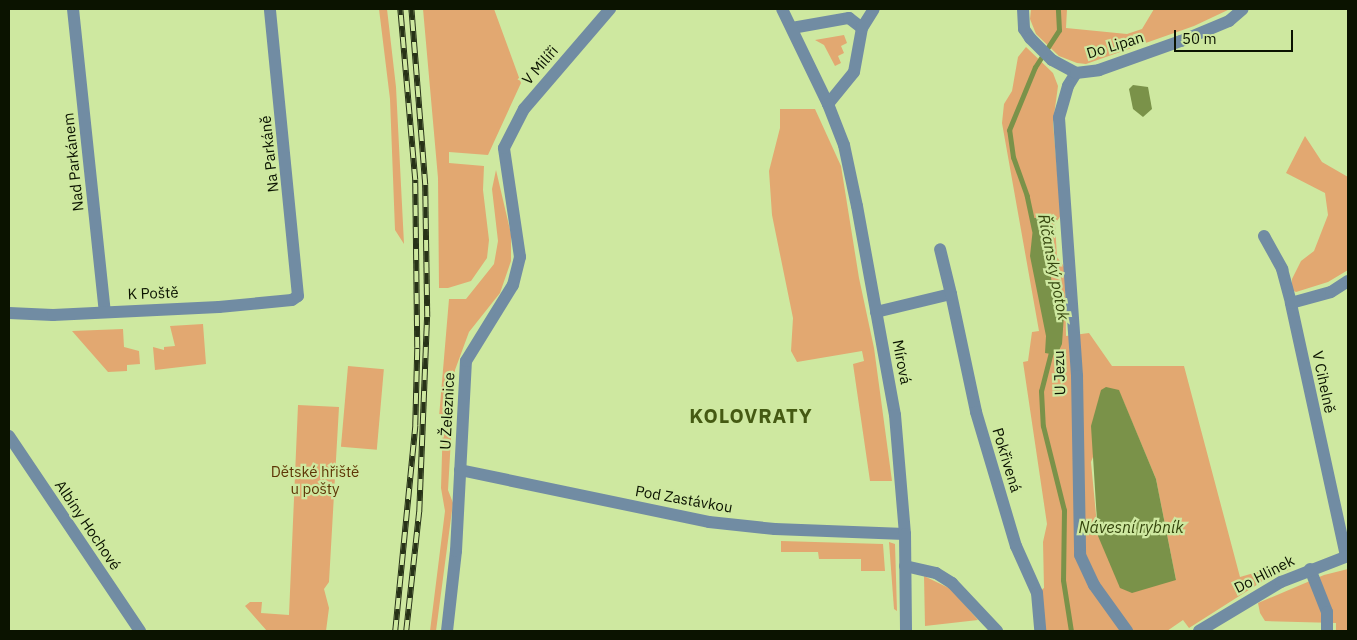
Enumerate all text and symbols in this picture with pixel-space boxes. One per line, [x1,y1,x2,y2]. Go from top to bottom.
scale bar [1177,20,1296,52]
street label: Do Lipan [1084,28,1146,62]
text: 50 m [1182,29,1217,48]
street label: V Milíři [518,42,562,88]
street label: Nad Parkánem [59,112,87,212]
street label: Na Parkáně [256,115,282,193]
water label: Říčanský potok [1034,212,1074,322]
street label: K Poště [127,283,179,303]
street label: Mírová [889,338,915,386]
street label: V Cihelně [1309,349,1339,415]
street label: U Jezu [1049,350,1069,396]
street label: U Železnice [436,372,458,450]
district label: KOLOVRATY [688,403,814,427]
street label: Pokřivená [989,426,1025,494]
park label: Dětské hřiště u pošty [271,462,359,497]
street label: Albíny Hochové [51,477,125,573]
street label: Pod Zastávkou [634,482,734,516]
water label: Návesní rybník [1079,517,1183,537]
street label: Do Hlinek [1231,551,1297,597]

